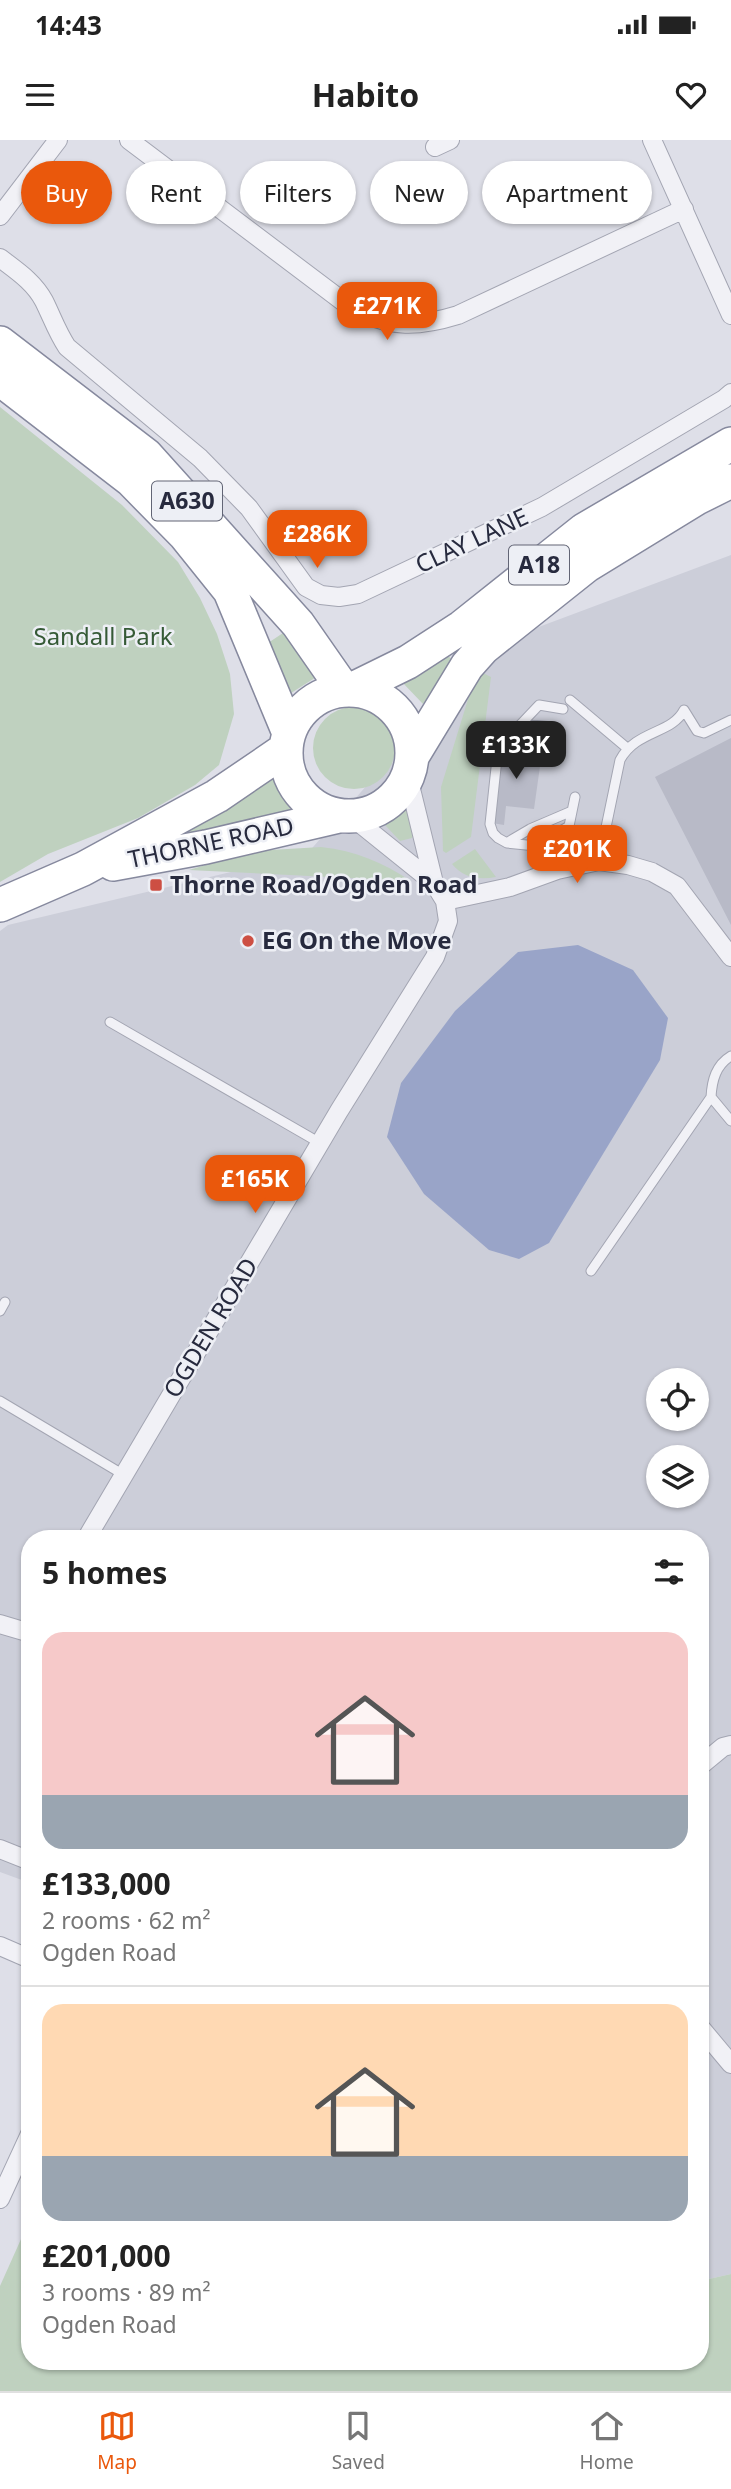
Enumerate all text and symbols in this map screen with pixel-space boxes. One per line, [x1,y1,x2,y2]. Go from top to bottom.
text: 14:43 [35,7,102,43]
text: Habito [312,73,419,116]
icon: menu [21,76,59,114]
icon: heart [672,76,710,114]
chip: Buy [21,161,112,224]
chip: Rent [126,161,226,224]
chip: Filters [240,161,356,224]
chip: New [370,161,468,224]
chip: Apartment [482,161,652,224]
pin: £271K [338,282,436,342]
text: £271K [353,289,421,321]
road number: A630 [152,482,222,520]
street label: CLAY LANE [410,499,533,580]
pin: £286K [268,510,366,570]
text: £286K [283,517,351,549]
road number: A18 [509,546,569,584]
park label: Sandall Park [33,619,173,652]
pin: £133K [467,722,565,781]
text: £133K [482,728,550,760]
street label: THORNE ROAD [125,808,297,875]
pin: £201K [528,826,626,885]
text: £201K [543,832,611,864]
place label: Thorne Road/Ogden Road [170,867,477,900]
marker: Thorne Road/Ogden Road [148,877,164,893]
place label: EG On the Move [262,923,452,956]
marker: EG On the Move [240,933,256,949]
pin: £165K [206,1156,304,1215]
text: £165K [221,1162,289,1194]
street label: OGDEN ROAD [155,1251,264,1403]
map controls [646,1368,709,1508]
button: locate [646,1368,709,1431]
button: layers [646,1445,709,1508]
text: 5 homes [42,1552,167,1593]
icon: filters [650,1553,688,1591]
icon: home [302,1677,428,1803]
text: £133,000 [42,1863,171,1904]
text: 2 rooms · 62 m² [42,1904,211,1936]
text: Ogden Road [42,1936,177,1968]
icon: home [302,2049,428,2175]
text: £201,000 [42,2235,171,2276]
text: 3 rooms · 89 m² [42,2276,211,2308]
text: Ogden Road [42,2308,177,2340]
tab: Map [97,2407,137,2475]
tab: Saved [332,2407,385,2475]
tab: Home [580,2407,634,2475]

